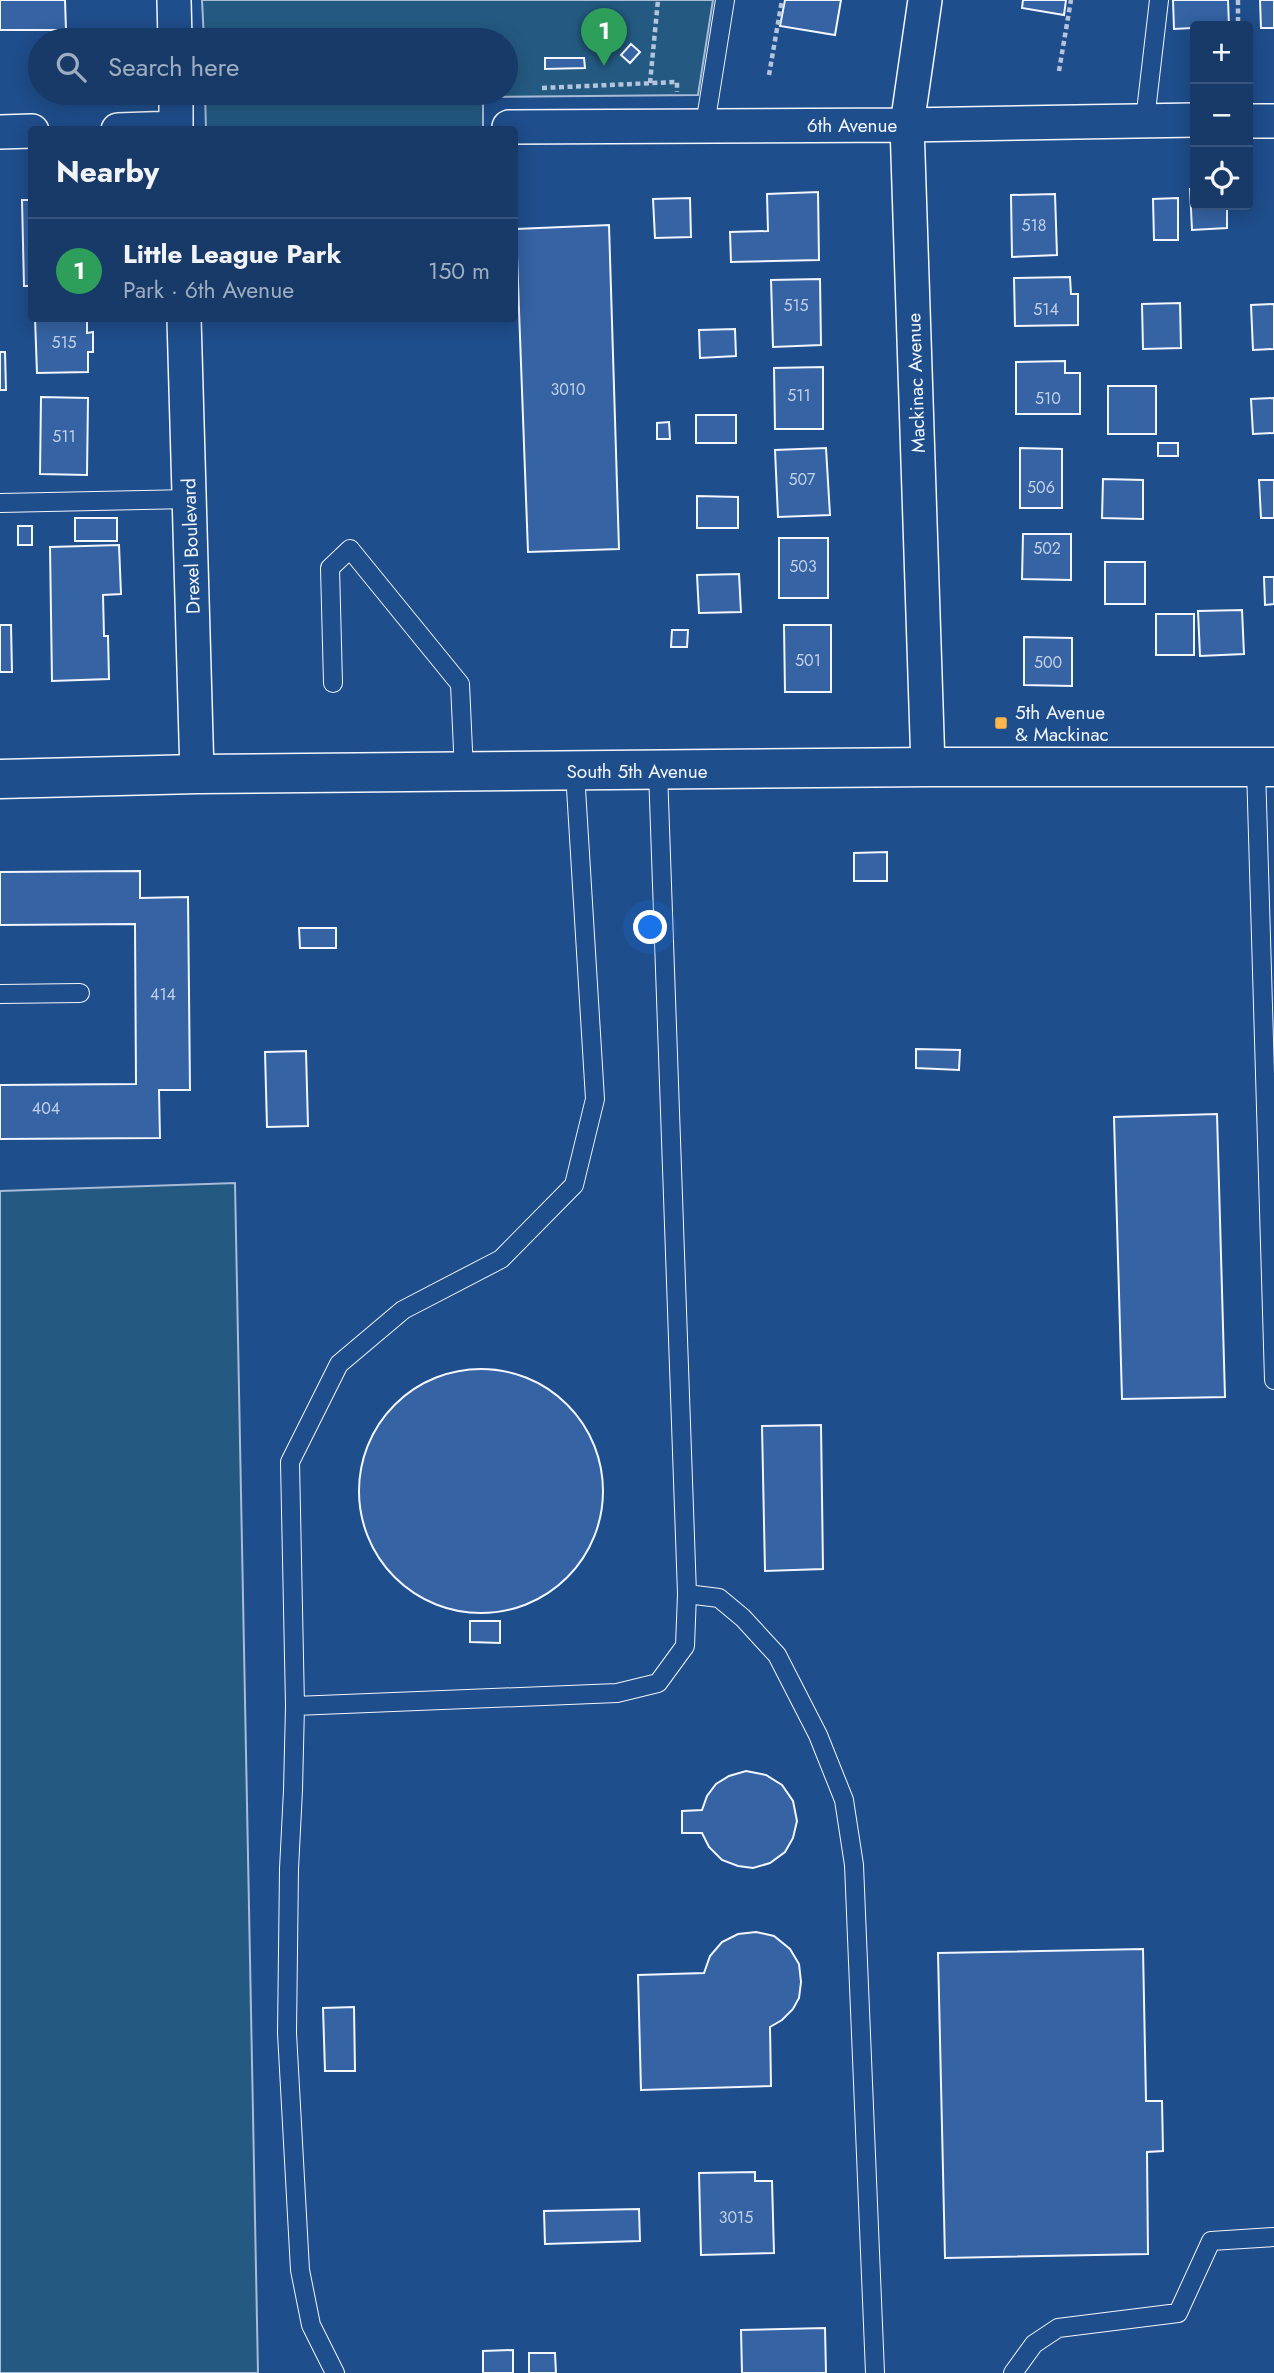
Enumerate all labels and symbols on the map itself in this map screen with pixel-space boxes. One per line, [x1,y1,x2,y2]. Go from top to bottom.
pin: 1 [581,8,627,66]
street label: 6th Avenue [807,112,897,139]
house number: 518 [1022,214,1046,237]
house number: 515 [783,294,809,317]
house number: 514 [1033,298,1059,321]
street label: Mackinac Avenue [900,312,932,453]
house number: 515 [51,331,77,354]
house number: 3010 [550,378,586,401]
house number: 511 [787,384,811,407]
house number: 510 [1035,387,1061,410]
house number: 511 [52,425,76,448]
house number: 507 [788,468,816,491]
house number: 506 [1027,476,1055,499]
street label: Drexel Boulevard [175,478,207,614]
house number: 502 [1033,537,1061,560]
house number: 503 [789,555,817,578]
house number: 501 [795,649,821,672]
house number: 500 [1034,651,1062,674]
place label: 5th Avenue & Mackinac [1015,699,1109,748]
marker: 5th Avenue & Mackinac [993,715,1009,731]
street label: South 5th Avenue [566,758,708,785]
your location [633,910,667,944]
house number: 414 [150,983,176,1006]
house number: 404 [32,1097,60,1120]
house number: 3015 [719,2206,753,2229]

